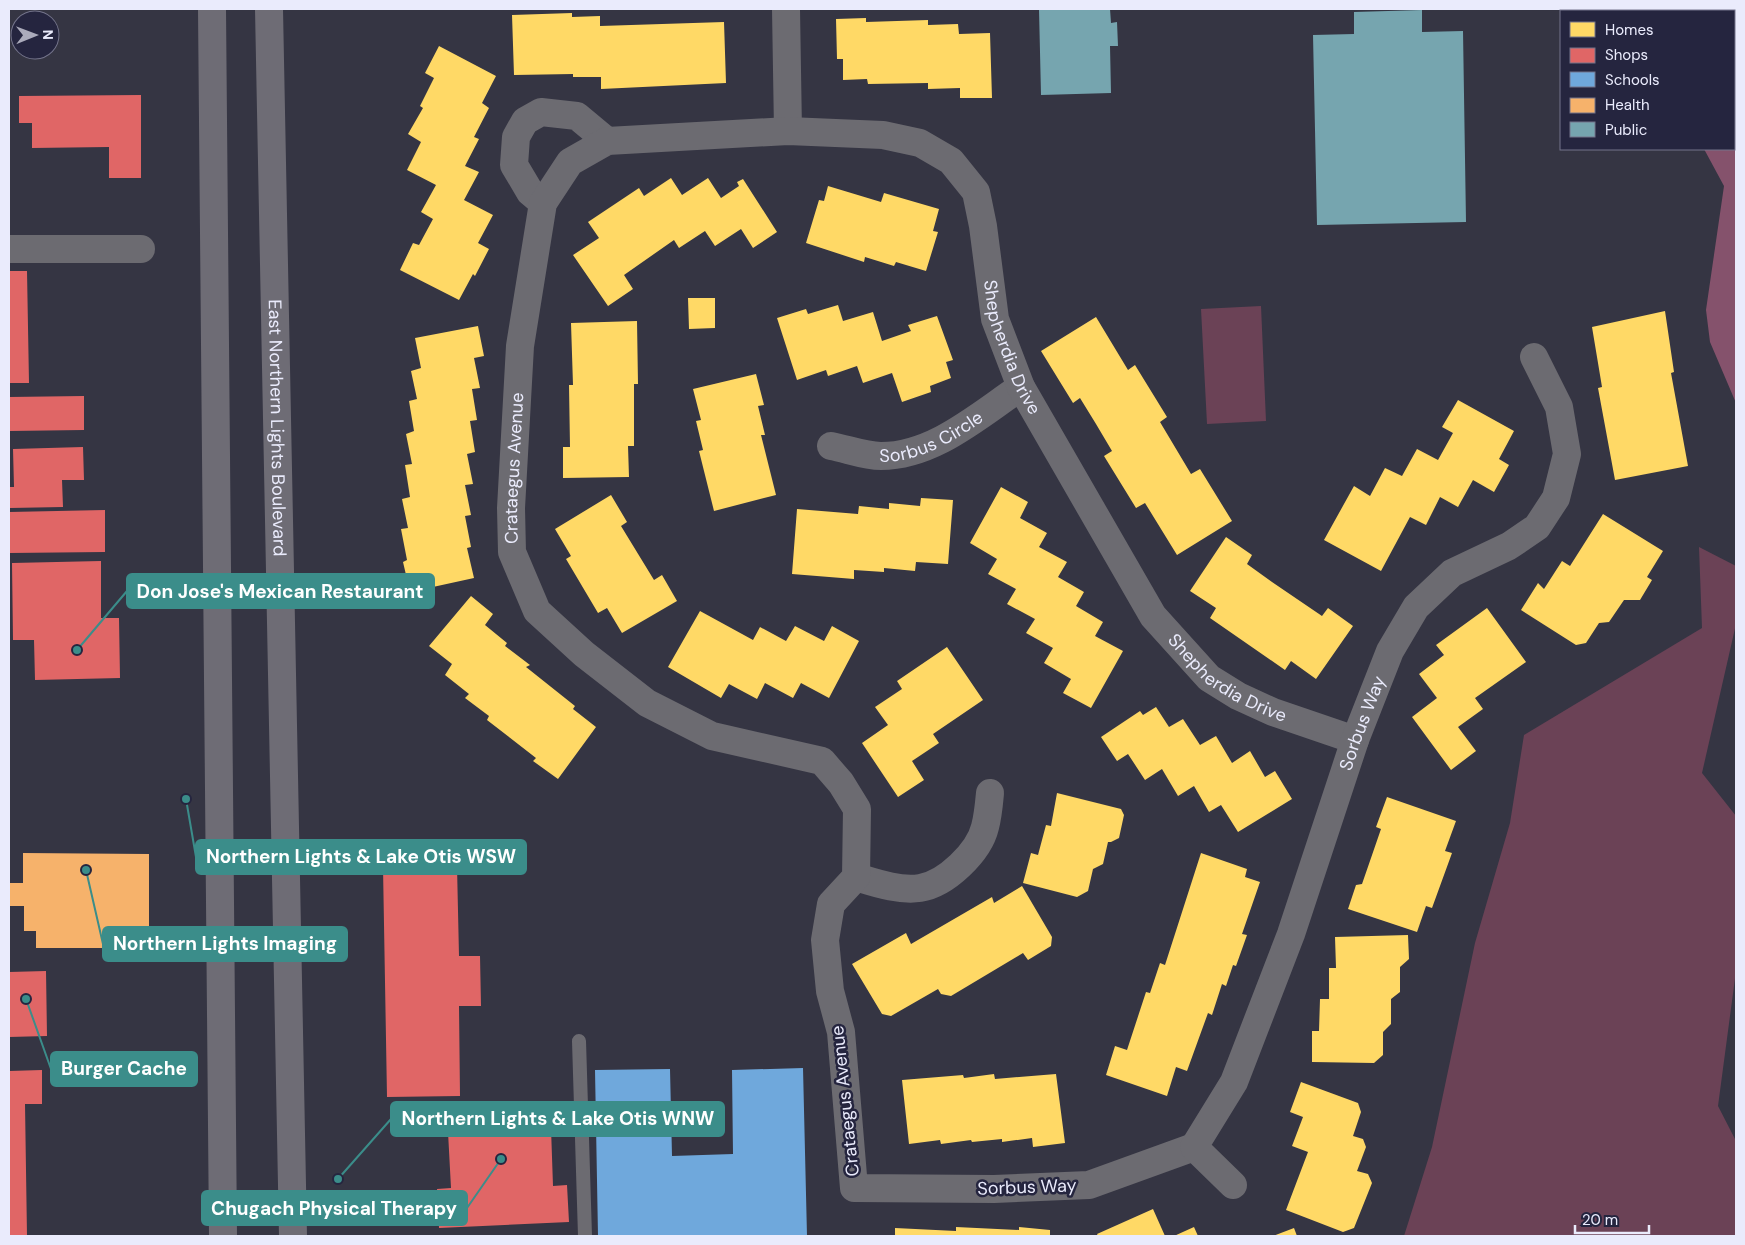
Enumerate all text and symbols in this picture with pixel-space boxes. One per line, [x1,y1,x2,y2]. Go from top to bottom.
north arrow [10,10,60,60]
legend [1560,10,1735,150]
text: Homes [1605,20,1654,40]
text: N [39,30,57,40]
text: Shops [1605,45,1648,65]
text: Schools [1605,70,1660,90]
text: Health [1605,95,1650,115]
text: Public [1605,120,1647,140]
street label: Shepherdia Drive [978,278,1046,419]
street label: East Northern Lights Boulevard [263,299,292,557]
street label: Crataegus Avenue [499,392,529,544]
street label: Sorbus Circle [879,405,988,468]
callout: Don Jose's Mexican Restaurant [127,574,434,608]
text: Don Jose's Mexican Restaurant [136,579,424,604]
street label: Shepherdia Drive [1163,628,1290,728]
street label: Sorbus Way [1334,672,1391,774]
callout: Northern Lights & Lake Otis WSW [196,840,526,874]
text: Northern Lights & Lake Otis WSW [206,844,516,869]
callout: Northern Lights Imaging [103,927,347,961]
text: Northern Lights Imaging [113,931,337,956]
street label: Crataegus Avenue [825,1024,865,1178]
callout: Burger Cache [51,1052,197,1086]
text: Burger Cache [61,1056,187,1081]
callout: Northern Lights & Lake Otis WNW [391,1102,724,1136]
text: Northern Lights & Lake Otis WNW [402,1106,714,1131]
street label: Sorbus Way [977,1173,1077,1201]
callout: Chugach Physical Therapy [202,1191,467,1225]
text: Chugach Physical Therapy [211,1196,457,1221]
scale bar [1575,1202,1649,1234]
text: 20 m [1582,1210,1618,1230]

